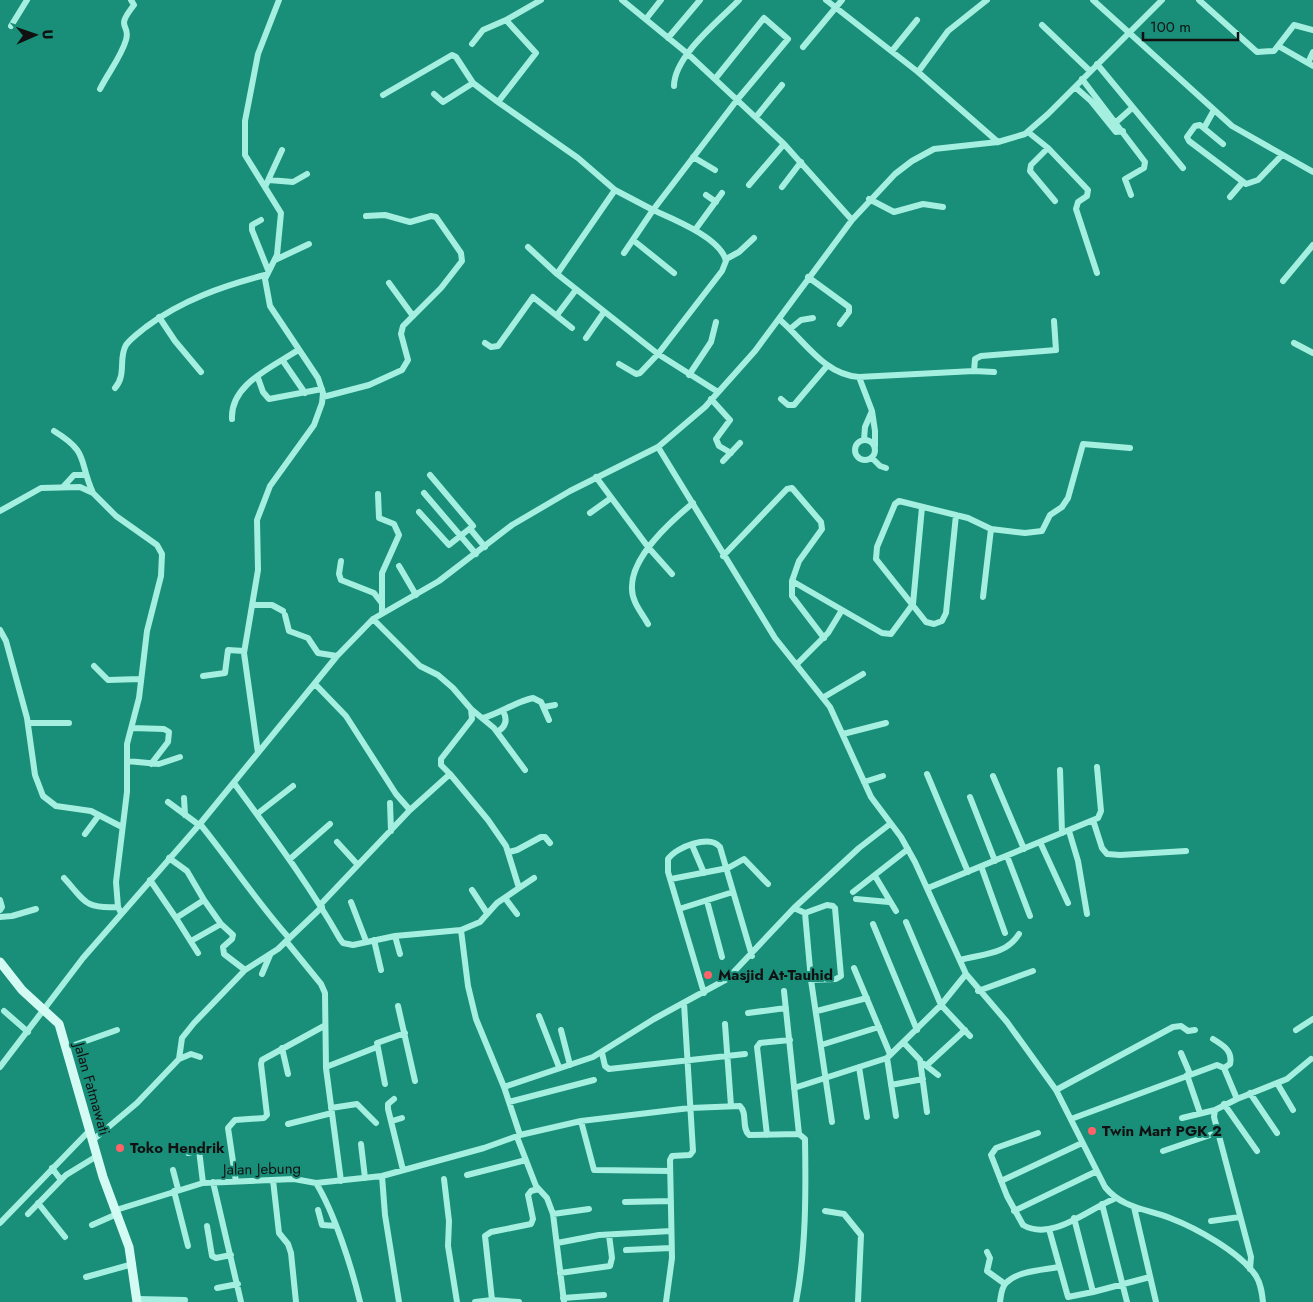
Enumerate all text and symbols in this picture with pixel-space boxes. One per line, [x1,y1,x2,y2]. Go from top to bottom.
north arrow [10,10,60,60]
scale bar [1143,10,1238,42]
text: 100 m [1150,16,1191,38]
text: U [38,29,58,40]
place label: Masjid At-Tauhid [718,964,833,986]
marker: Masjid At-Tauhid [702,969,714,981]
street label: Jalan Fatmawati [68,1038,116,1138]
place label: Twin Mart PGK 2 [1102,1120,1222,1142]
marker: Twin Mart PGK 2 [1086,1125,1098,1137]
place label: Toko Hendrik [130,1137,225,1159]
marker: Toko Hendrik [114,1142,126,1154]
street label: Jalan Jebung [221,1157,301,1181]

